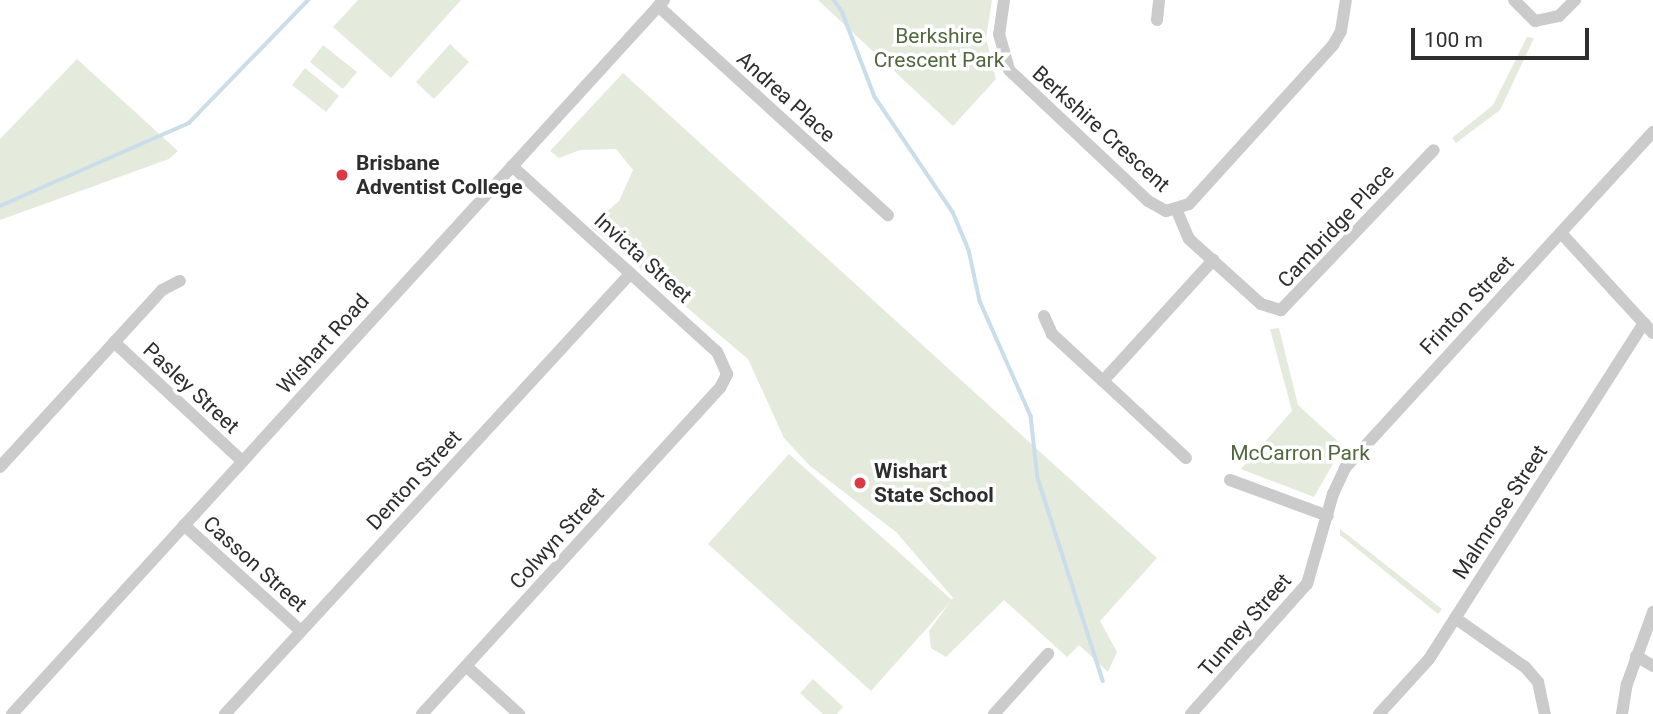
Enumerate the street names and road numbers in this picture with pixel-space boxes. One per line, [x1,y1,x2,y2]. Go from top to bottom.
street label: Andrea Place [732,46,840,148]
street label: Berkshire Crescent [1027,61,1175,197]
street label: Cambridge Place [1272,159,1400,293]
street label: Invicta Street [589,208,697,308]
street label: Frinton Street [1415,250,1519,360]
street label: Wishart Road [272,289,374,399]
street label: Pasley Street [138,337,244,439]
street label: Denton Street [361,425,467,535]
street label: Malmrose Street [1447,440,1553,584]
street label: Colwyn Street [505,482,609,594]
street label: Casson Street [198,511,312,617]
street label: Tunney Street [1194,568,1296,682]

